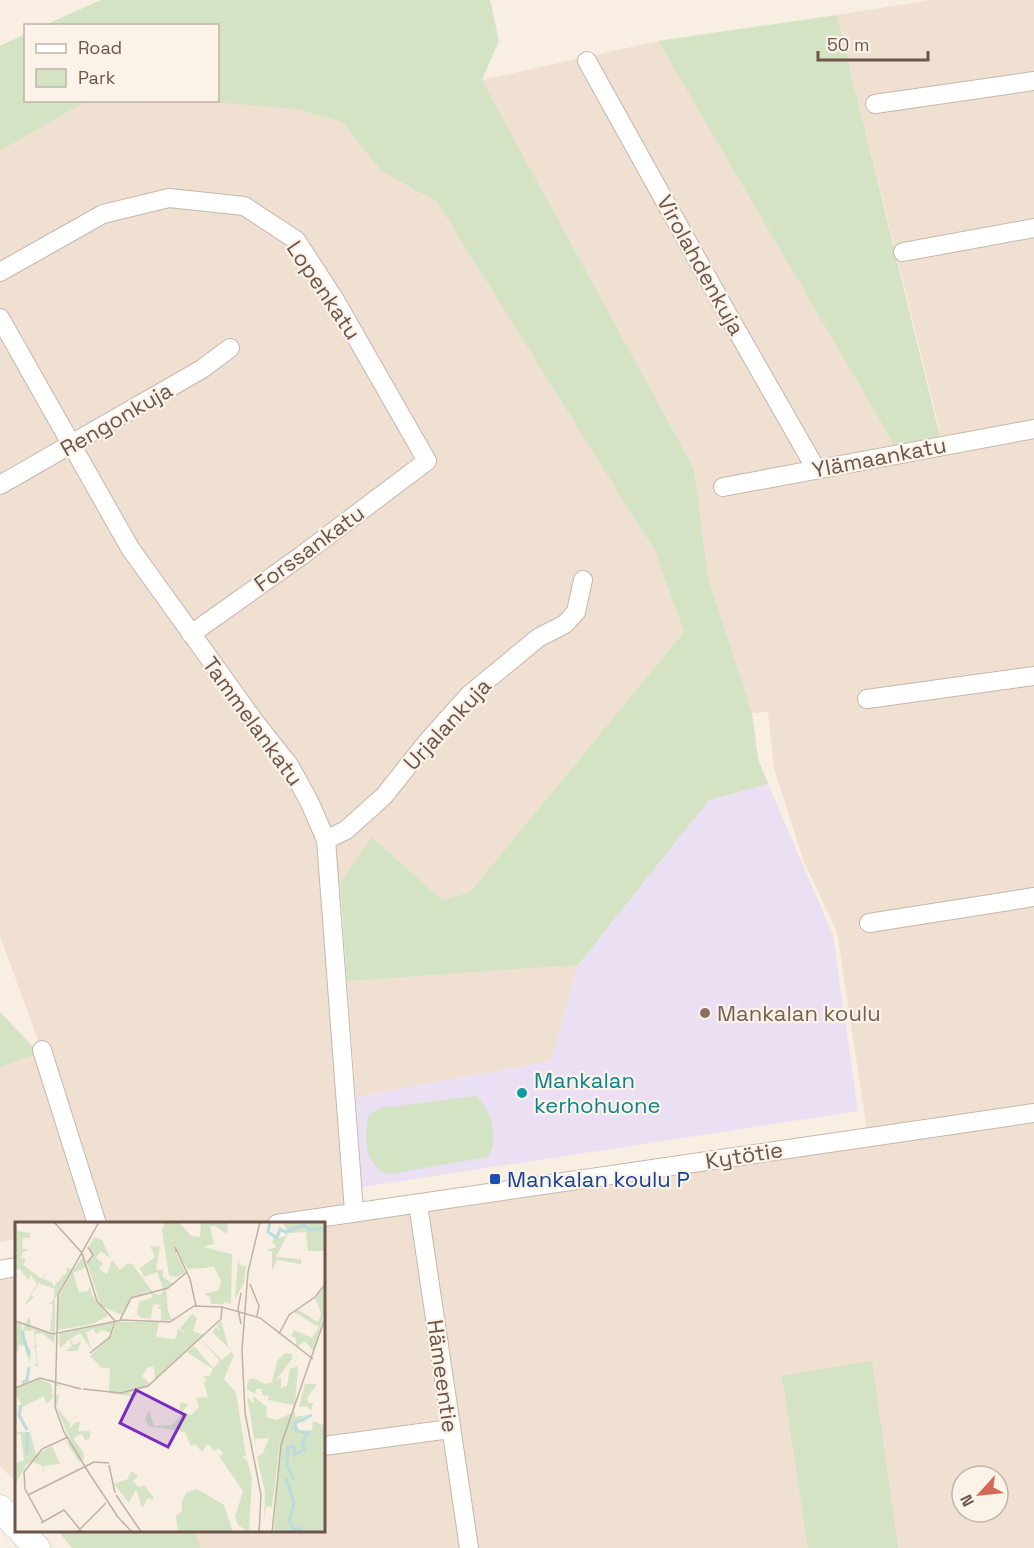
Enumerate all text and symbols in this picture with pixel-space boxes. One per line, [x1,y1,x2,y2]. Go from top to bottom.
legend [24,24,219,102]
scale bar [818,24,928,62]
text: 50 m [827,33,869,56]
text: Road [78,36,122,59]
text: Park [78,66,116,89]
street label: Virolahdenkuja [651,190,751,340]
street label: Lopenkatu [281,235,367,345]
street label: Rengonkuja [55,375,177,462]
street label: Ylämaankatu [809,430,949,484]
street label: Forssankatu [248,499,370,597]
street label: Tammelankatu [197,651,309,791]
street label: Urjalankuja [397,672,497,776]
place label: Mankalan koulu [717,999,881,1027]
marker: Mankalan koulu [698,1006,712,1020]
place label: Mankalan kerhohuone [534,1066,661,1119]
marker: Mankalan kerhohuone [515,1086,529,1100]
street label: Kytötie [703,1135,785,1175]
place label: Mankalan koulu P [507,1165,690,1193]
marker: Mankalan koulu P [488,1172,502,1186]
inset map [15,1222,326,1533]
street label: Hämeentie [421,1318,465,1434]
north arrow [950,1464,1010,1524]
text: N [955,1491,979,1510]

